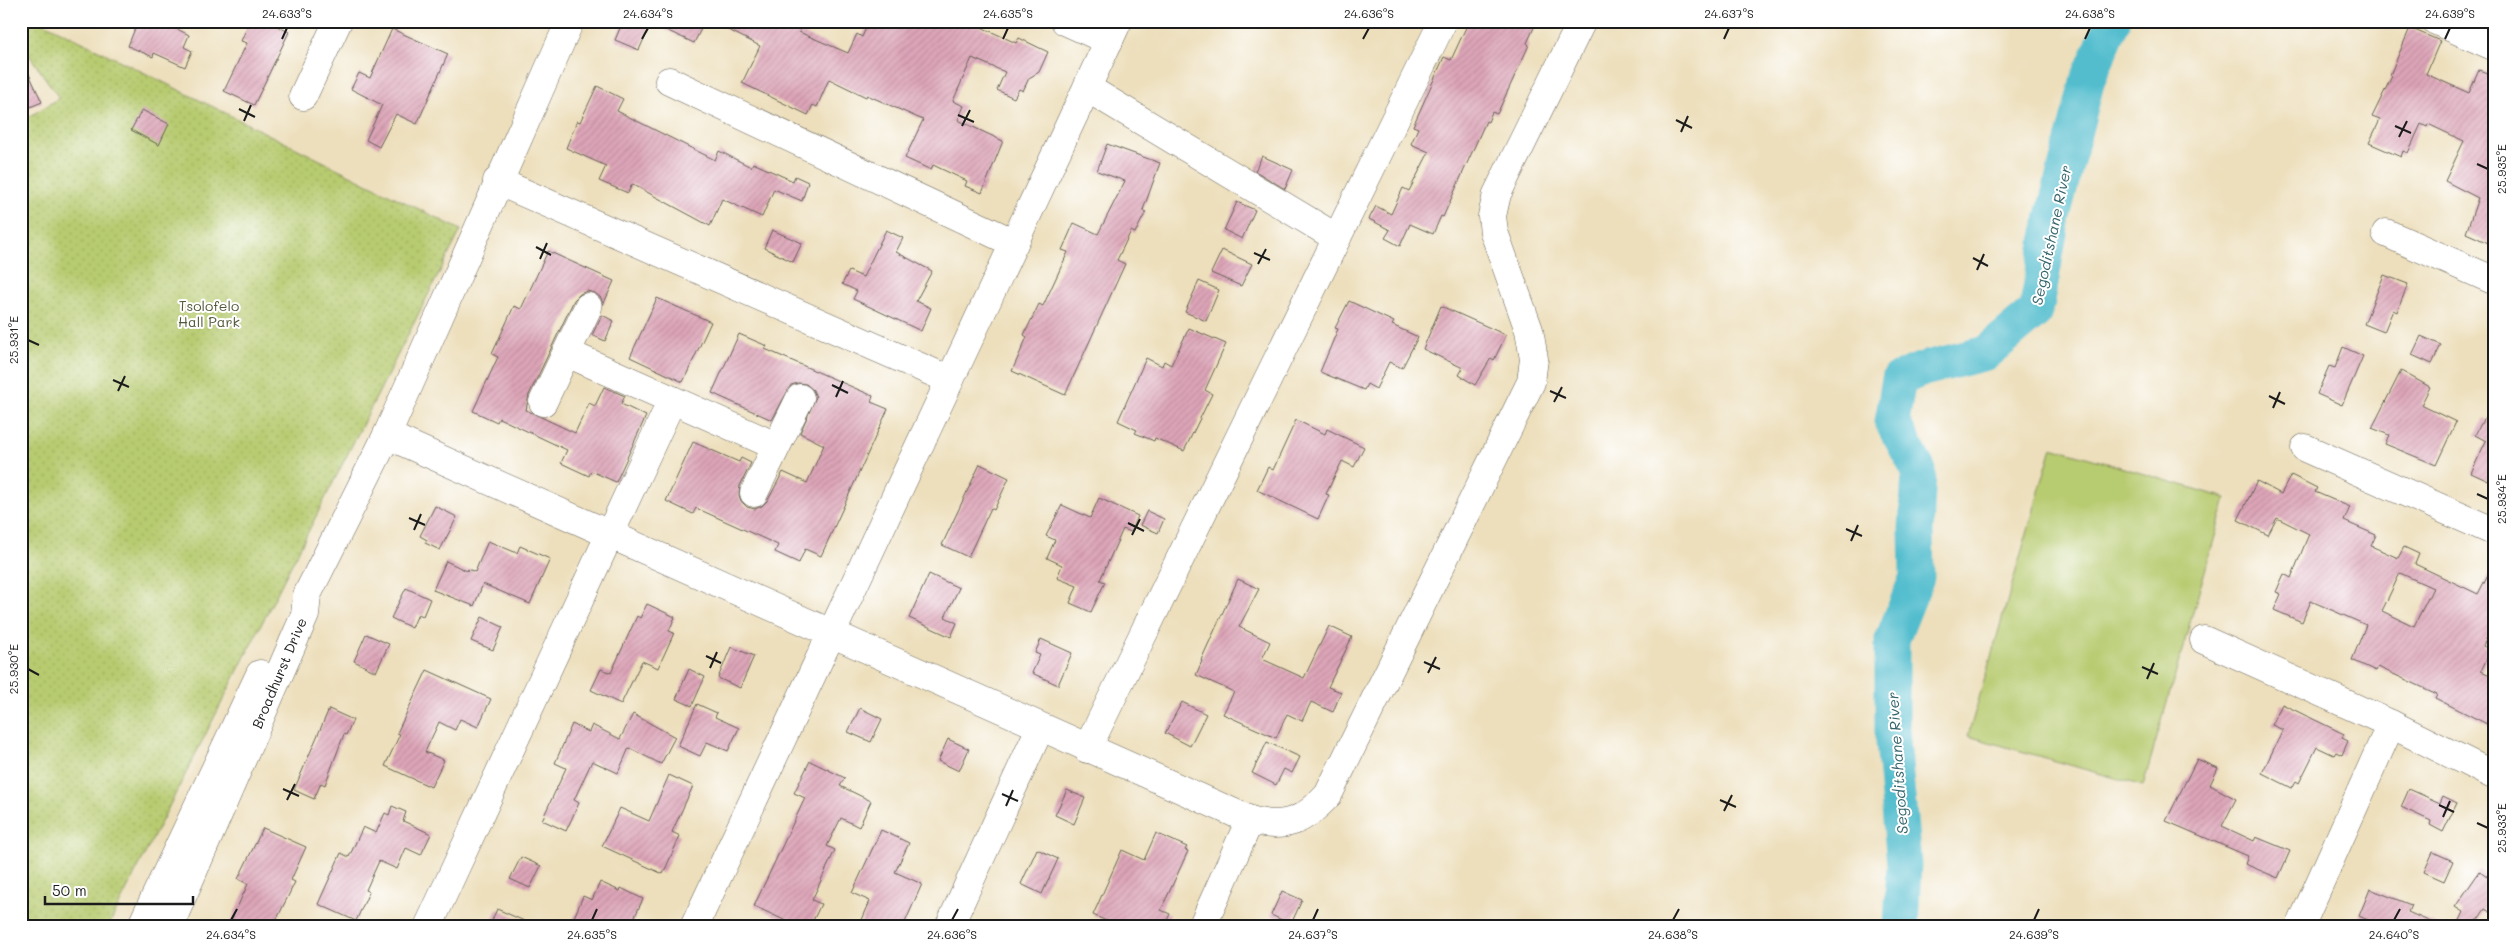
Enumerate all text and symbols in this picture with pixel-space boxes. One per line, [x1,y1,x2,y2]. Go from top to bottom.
text: 24.633°S [262,5,312,21]
text: 24.634°S [623,5,673,21]
text: 24.635°S [983,5,1033,21]
text: 24.636°S [1344,5,1394,21]
text: 24.637°S [1704,5,1754,21]
text: 24.638°S [2065,5,2115,21]
text: 24.639°S [2425,5,2475,21]
text: 25.935°E [2493,144,2509,194]
water label: Segoditshane River [2026,163,2076,307]
park label: Tsolofelo Hall Park [178,296,240,331]
text: 25.931°E [5,316,21,364]
text: 25.934°E [2493,474,2509,524]
street label: Broadhurst Drive [247,615,311,731]
text: 25.930°E [5,644,21,694]
water label: Segoditshane River [1882,691,1912,835]
text: 25.933°E [2493,803,2509,853]
scale bar [45,873,192,905]
text: 50 m [52,880,87,900]
text: 24.634°S [206,926,256,942]
text: 24.635°S [567,926,617,942]
text: 24.636°S [927,926,977,942]
text: 24.637°S [1288,926,1338,942]
text: 24.638°S [1648,926,1698,942]
text: 24.639°S [2009,926,2059,942]
text: 24.640°S [2369,926,2419,942]

